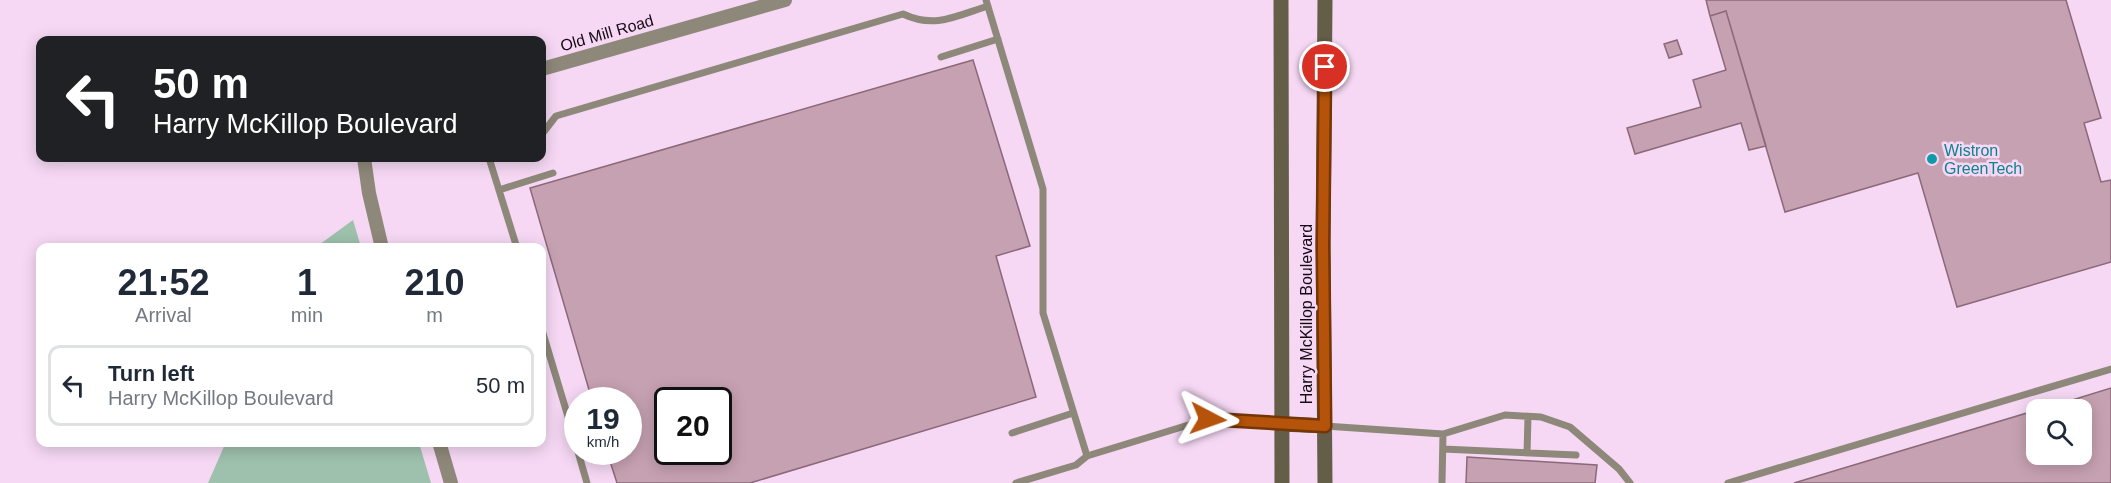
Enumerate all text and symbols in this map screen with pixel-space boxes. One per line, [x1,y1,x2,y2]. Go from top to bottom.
street label: Old Mill Road [559,12,655,54]
pin [1299,41,1350,92]
icon: arrive [1308,50,1341,83]
icon: left [54,60,132,138]
text: 50 m [153,60,249,107]
text: Harry McKillop Boulevard [153,109,458,139]
place label: Wistron GreenTech [1944,142,2022,177]
marker: Wistron GreenTech [1925,152,1939,166]
street label: Harry McKillop Boulevard [1298,224,1315,404]
text: 21:52 [117,262,209,303]
text: 1 [297,262,317,303]
text: 210 [404,262,465,303]
text: Arrival [135,304,192,326]
text: min [291,304,323,326]
text: m [426,304,443,326]
text: Turn left [108,361,194,386]
icon: left [57,369,90,402]
text: 50 m [476,373,525,398]
text: Harry McKillop Boulevard [108,387,334,409]
speed limit sign: 20 [654,387,732,465]
position arrow [1176,387,1240,451]
map controls [2026,399,2092,465]
button: search [2026,399,2092,465]
text: 19 [586,402,620,435]
text: km/h [587,433,619,450]

